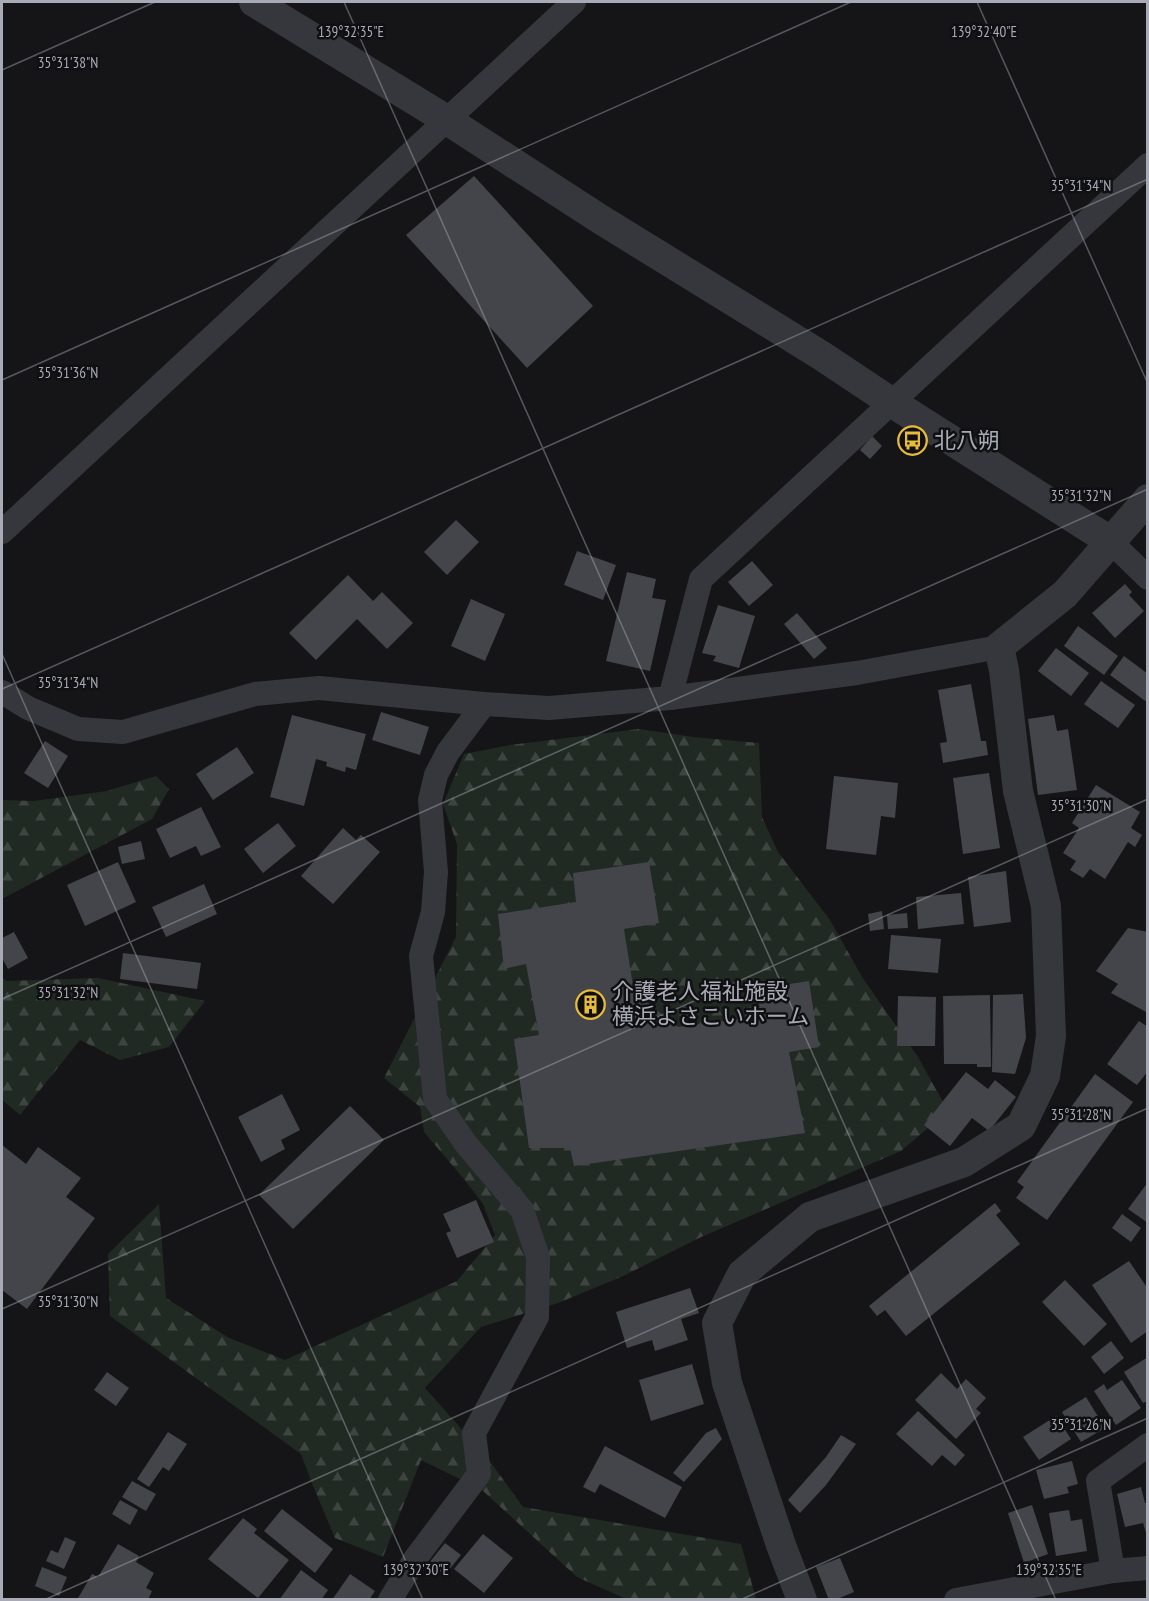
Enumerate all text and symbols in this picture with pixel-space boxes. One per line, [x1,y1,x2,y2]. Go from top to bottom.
text: 139°32'35"E [318,22,384,41]
text: 139°32'40"E [951,22,1017,41]
text: 35°31'38"N [38,53,98,72]
text: 35°31'34"N [1051,176,1111,195]
text: 35°31'36"N [38,363,98,382]
bus stop icon: 北八朔 [897,424,929,456]
place label: 北八朔 [934,426,1000,454]
text: 35°31'32"N [1051,486,1111,505]
text: 35°31'34"N [38,673,98,692]
text: 35°31'30"N [1051,796,1111,815]
place label: 介護老人福祉施設 横浜よさこいホーム [612,977,809,1030]
text: 35°31'32"N [38,983,98,1002]
building icon: 介護老人福祉施設 横浜よさこいホーム [575,988,607,1020]
text: 35°31'28"N [1051,1105,1111,1124]
text: 35°31'30"N [38,1292,98,1311]
text: 35°31'26"N [1051,1415,1111,1434]
text: 139°32'30"E [383,1560,449,1579]
text: 139°32'35"E [1016,1560,1082,1579]

